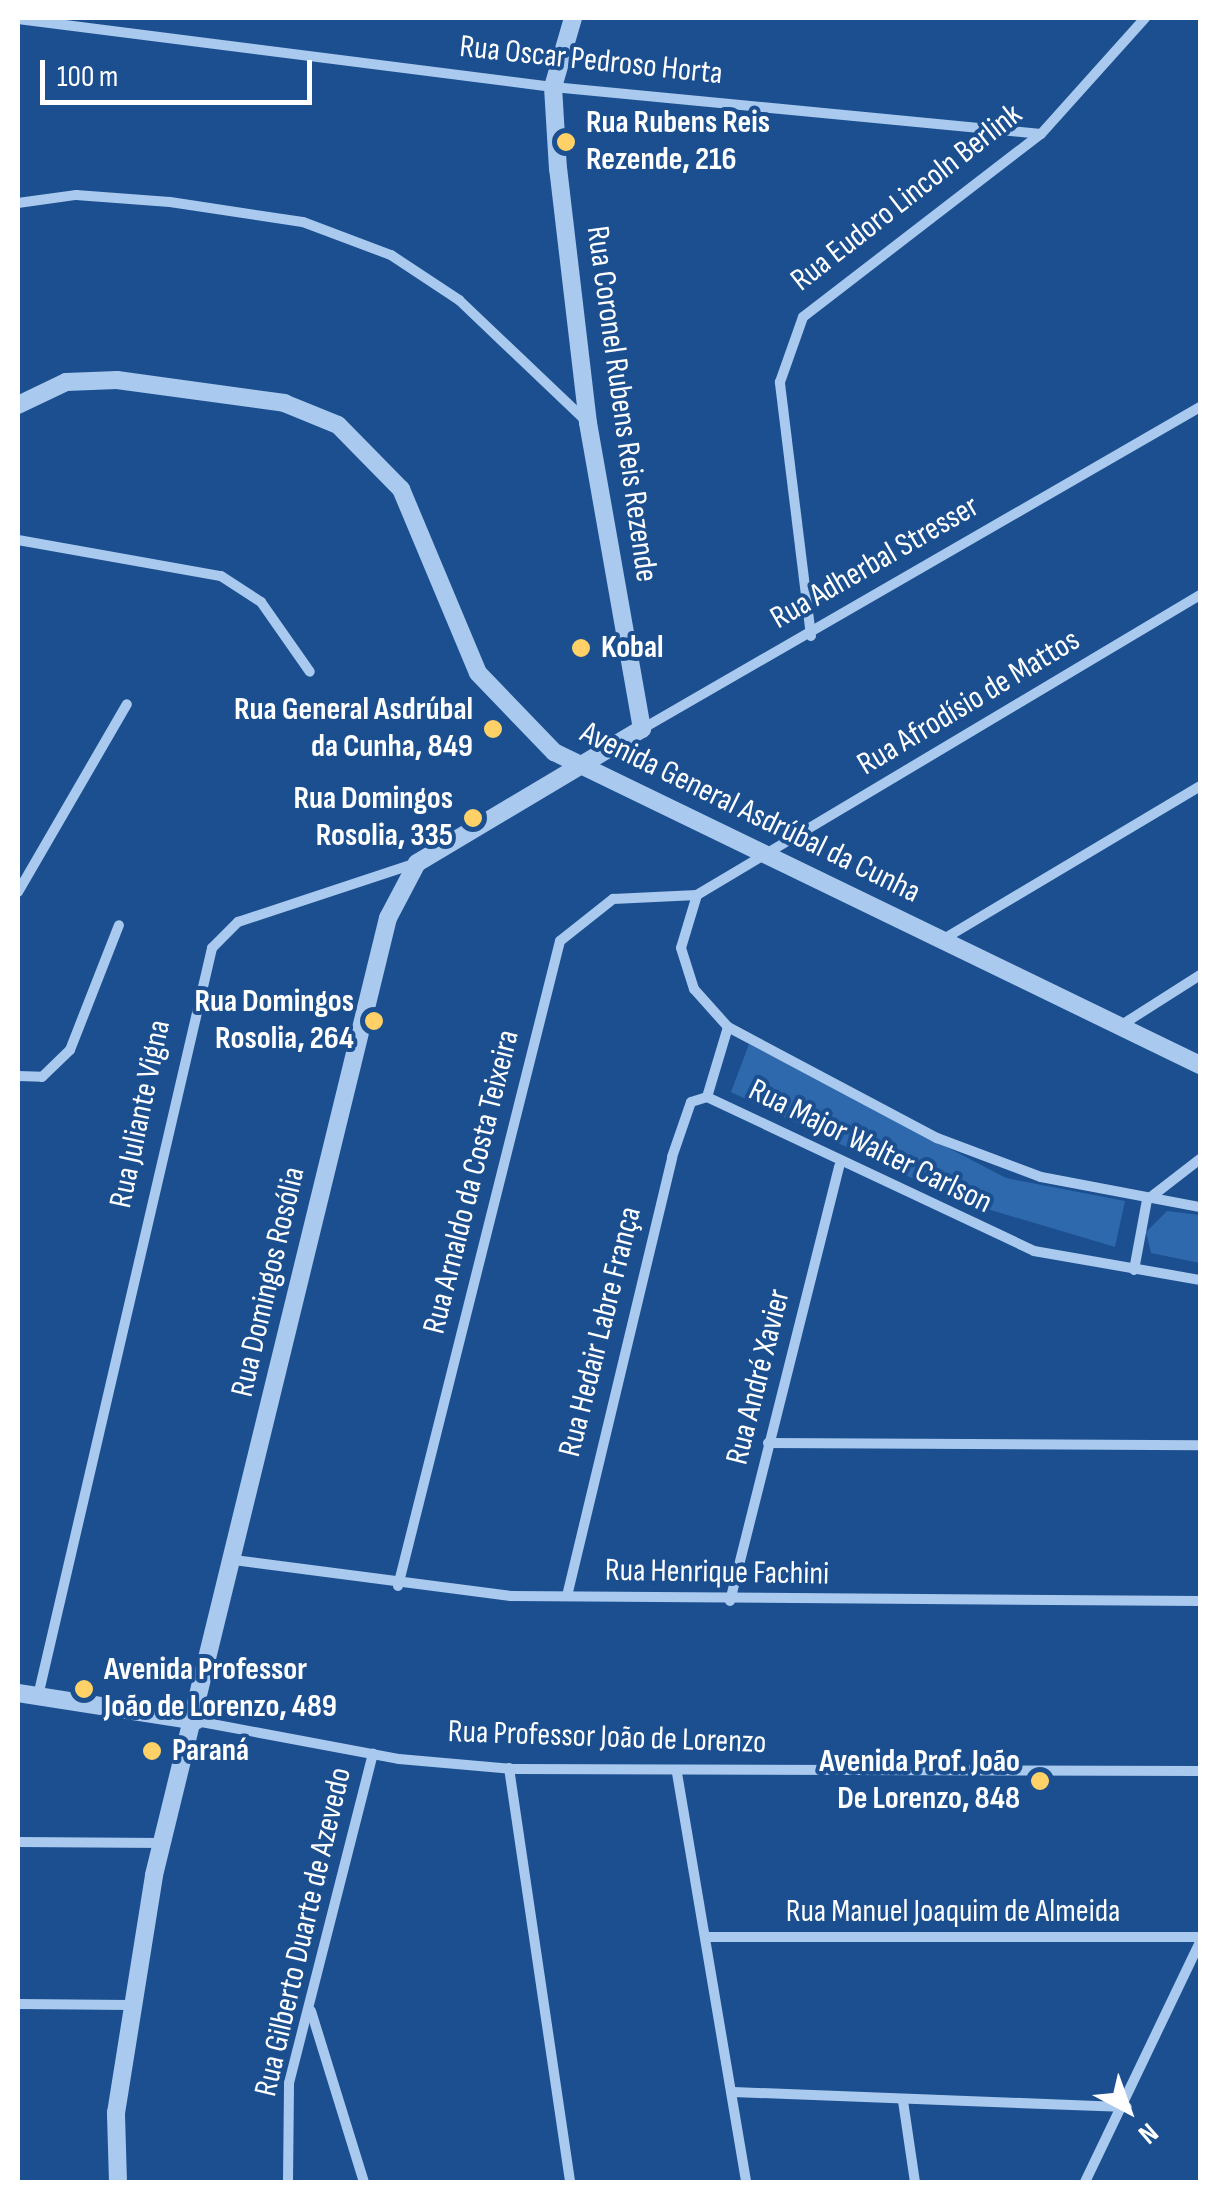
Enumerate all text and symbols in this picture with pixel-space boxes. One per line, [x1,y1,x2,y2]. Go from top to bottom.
street label: Rua Oscar Pedroso Horta [458,28,724,94]
scale bar [45,40,318,102]
text: 100 m [57,59,118,95]
street label: Rua Eudoro Lincoln Berlink [784,96,1030,300]
place label: Rua Rubens Reis Rezende, 216 [586,105,770,180]
marker: Rua Rubens Reis Rezende, 216 [555,131,577,153]
street label: Rua Coronel Rubens Reis Rezende [577,224,665,584]
street label: Rua Adherbal Stresser [764,488,986,638]
street label: Rua Afrodísio de Mattos [851,622,1087,784]
place label: Kobal [601,629,664,667]
marker: Kobal [570,637,592,659]
place label: Rua General Asdrúbal da Cunha, 849 [234,692,473,767]
street label: Avenida General Asdrúbal da Cunha [574,714,926,912]
marker: Rua General Asdrúbal da Cunha, 849 [482,718,504,740]
place label: Rua Domingos Rosolia, 335 [293,781,453,856]
marker: Rua Domingos Rosolia, 335 [462,807,484,829]
place label: Rua Domingos Rosolia, 264 [194,984,354,1059]
marker: Rua Domingos Rosolia, 264 [363,1010,385,1032]
street label: Rua Juliante Vigna [102,1017,180,1211]
street label: Rua Arnaldo da Costa Teixeira [416,1026,528,1338]
street label: Rua Major Walter Carlson [742,1071,998,1223]
street label: Rua Domingos Rosólia [224,1163,314,1401]
street label: Rua Hedair Labre França [551,1203,651,1461]
street label: Rua André Xavier [719,1285,799,1469]
street label: Rua Henrique Fachini [605,1552,829,1594]
place label: Avenida Professor João de Lorenzo, 489 [104,1652,337,1727]
marker: Avenida Professor João de Lorenzo, 489 [73,1678,95,1700]
street label: Rua Professor João de Lorenzo [447,1713,767,1763]
place label: Paraná [172,1732,249,1770]
marker: Paraná [141,1740,163,1762]
place label: Avenida Prof. João De Lorenzo, 848 [819,1744,1020,1819]
street label: Rua Gilberto Duarte de Azevedo [247,1764,361,2100]
marker: Avenida Prof. João De Lorenzo, 848 [1029,1770,1051,1792]
street label: Rua Manuel Joaquim de Almeida [786,1893,1120,1931]
north arrow [1078,2060,1178,2160]
text: N [1132,2116,1164,2150]

